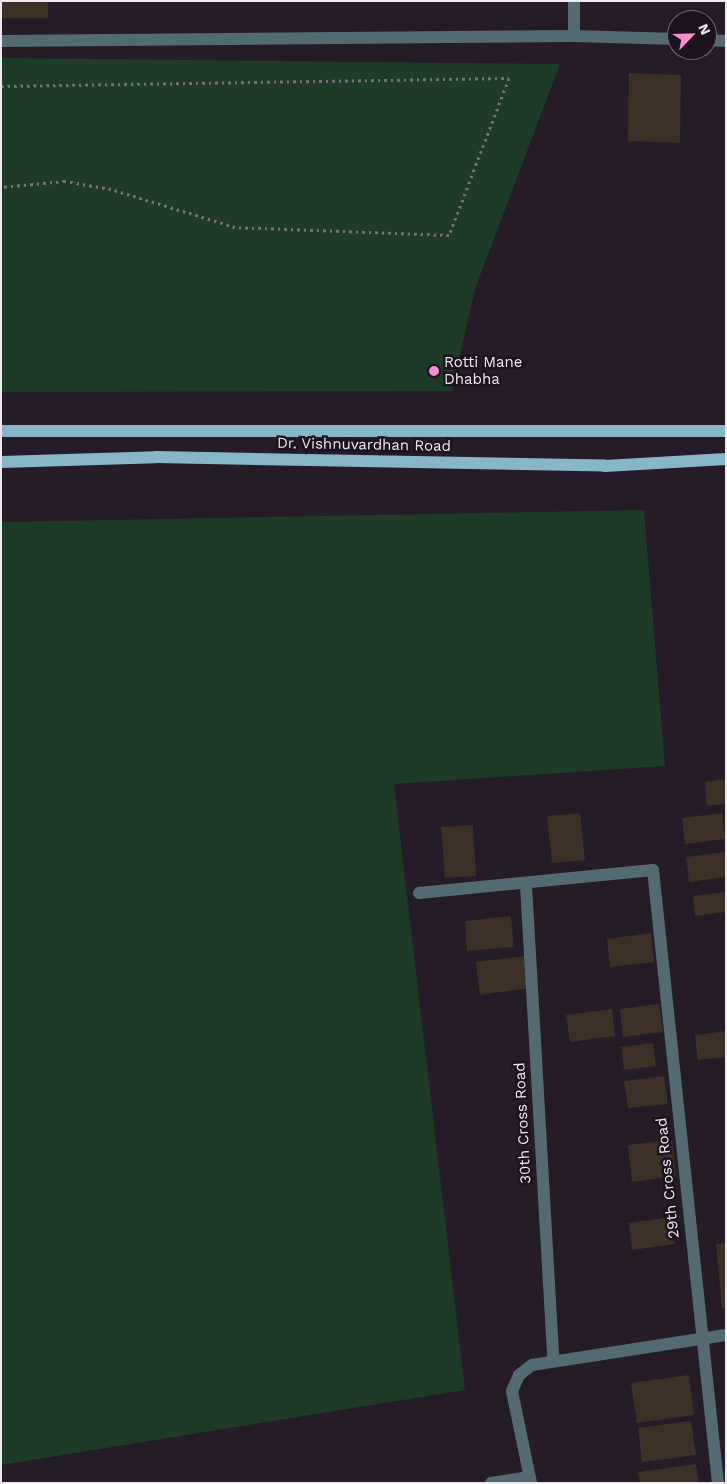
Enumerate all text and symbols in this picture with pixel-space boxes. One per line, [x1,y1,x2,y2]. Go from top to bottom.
north arrow [667,10,717,60]
text: N [695,21,714,37]
place label: Rotti Mane Dhabha [444,353,522,388]
marker: Rotti Mane Dhabha [428,365,440,377]
street label: Dr. Vishnuvardhan Road [277,434,451,456]
street label: 30th Cross Road [511,1062,535,1184]
street label: 29th Cross Road [653,1117,683,1239]

